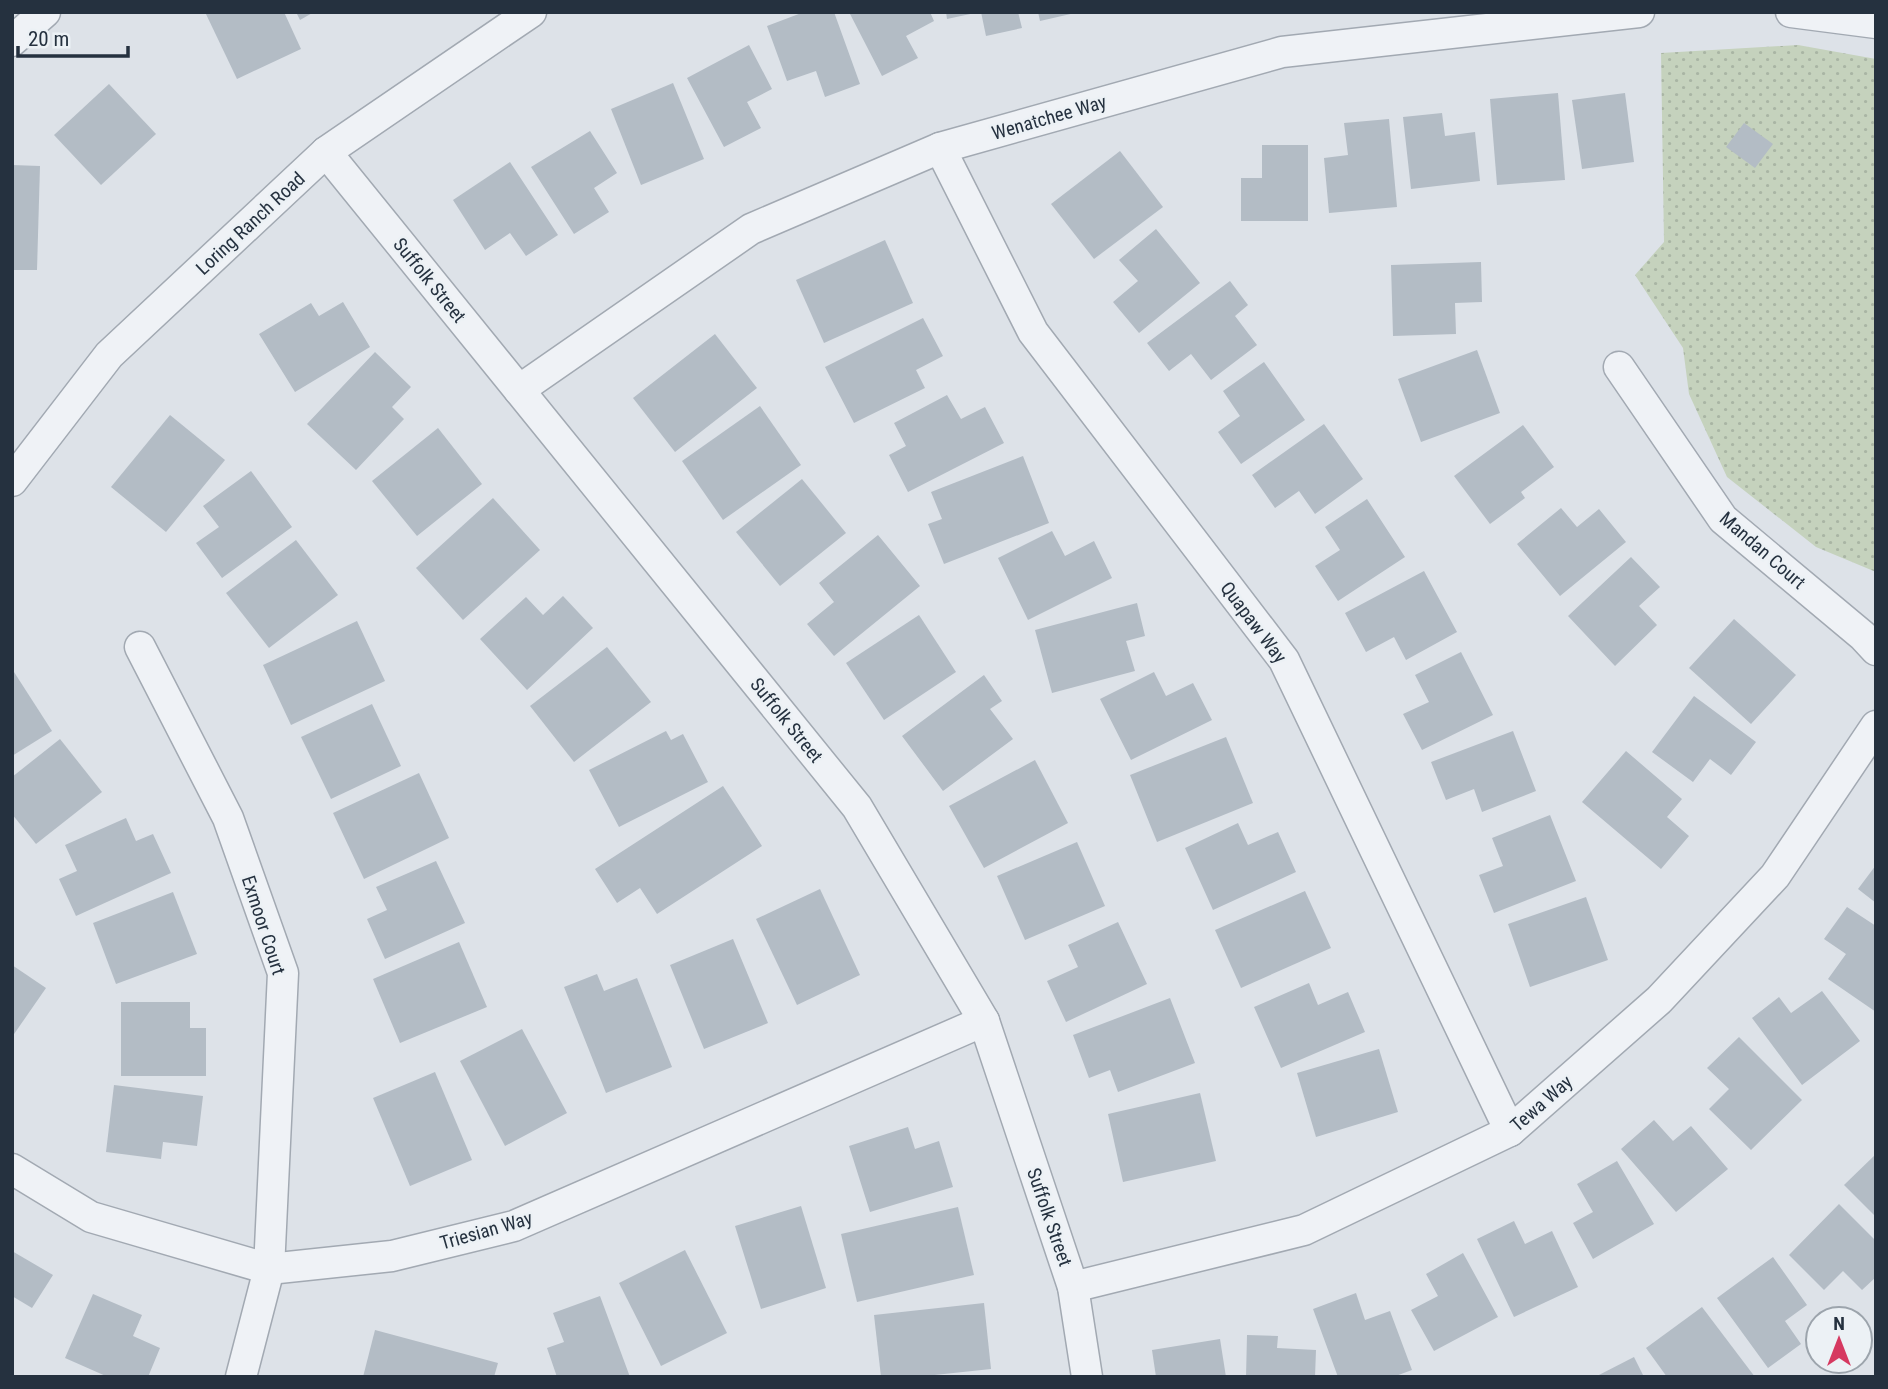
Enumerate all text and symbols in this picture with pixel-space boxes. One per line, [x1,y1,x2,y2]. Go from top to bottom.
scale bar [18,14,128,58]
text: 20 m [28,27,69,51]
street label: Wenatchee Way [989,90,1109,145]
street label: Loring Ranch Road [191,167,310,280]
street label: Suffolk Street [388,233,471,327]
street label: Mandan Court [1715,507,1810,594]
street label: Quapaw Way [1216,577,1292,668]
street label: Suffolk Street [745,673,828,767]
street label: Exmoor Court [237,873,290,978]
street label: Tewa Way [1506,1070,1577,1137]
street label: Suffolk Street [1022,1165,1077,1269]
street label: Triesian Way [437,1206,535,1255]
north arrow [1804,1305,1874,1375]
text: N [1833,1312,1845,1335]

